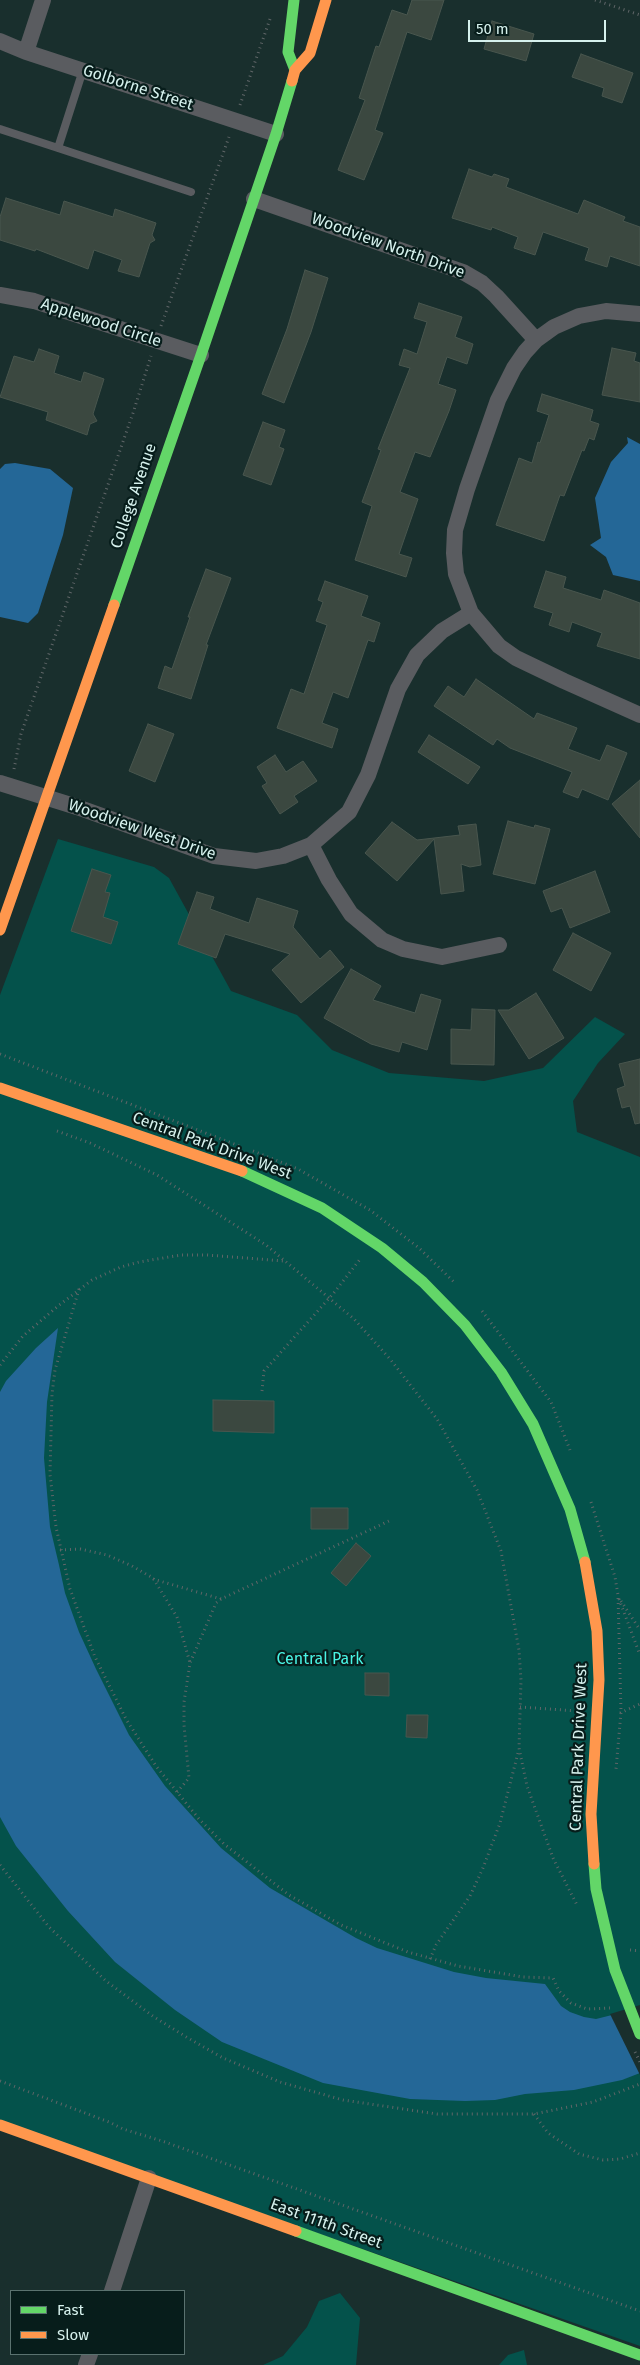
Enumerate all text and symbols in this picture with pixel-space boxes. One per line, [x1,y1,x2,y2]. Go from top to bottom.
scale bar [470,10,608,42]
text: 50 m [476,20,509,38]
street label: Golborne Street [80,61,196,115]
street label: Woodview North Drive [309,209,467,283]
street label: Applewood Circle [38,294,164,352]
street label: College Avenue [107,441,161,551]
street label: Woodview West Drive [66,796,218,864]
street label: Central Park Drive West [130,1108,294,1184]
park label: Central Park [276,1650,364,1670]
street label: Central Park Drive West [566,1663,592,1831]
street label: East 111th Street [267,2195,385,2253]
legend [10,2290,185,2355]
text: Fast [57,2301,84,2319]
text: Slow [57,2326,89,2344]

